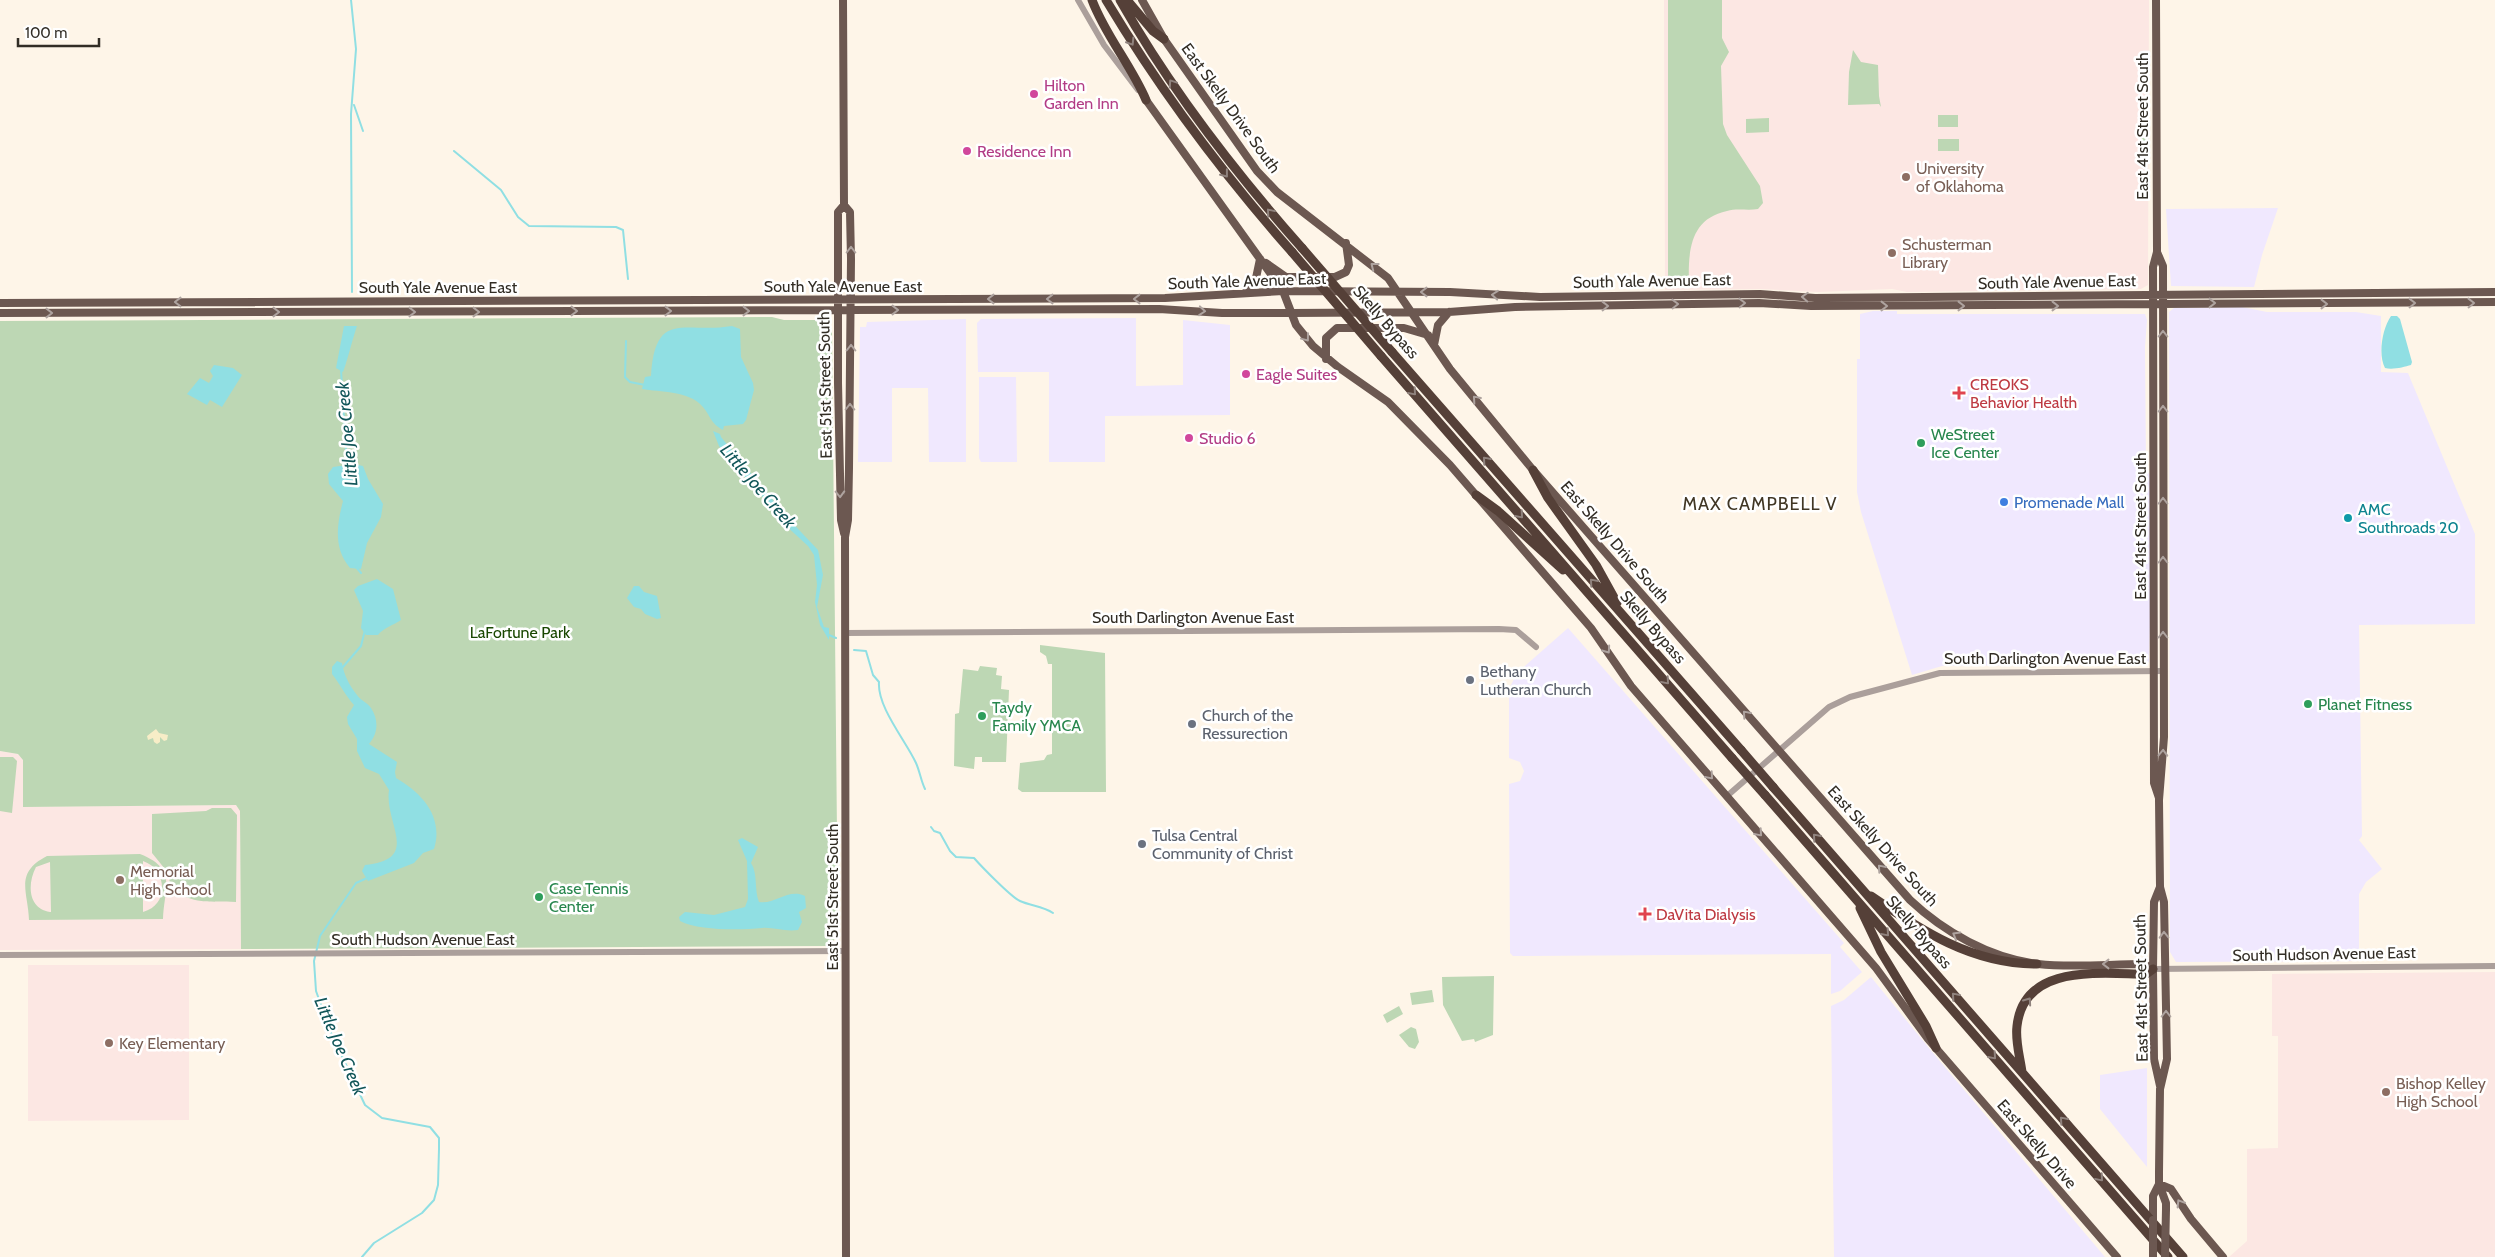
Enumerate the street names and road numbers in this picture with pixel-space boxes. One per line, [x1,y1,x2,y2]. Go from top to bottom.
street label: East Skelly Drive South [1178,39,1284,177]
street label: East 41st Street South [2133,52,2152,200]
street label: South Yale Avenue East [1168,269,1327,293]
street label: South Yale Avenue East [1573,270,1732,292]
street label: South Yale Avenue East [1978,271,2137,293]
street label: South Yale Avenue East [764,277,923,296]
street label: South Yale Avenue East [359,278,518,297]
street label: Skelly Bypass [1349,282,1423,363]
street label: East 51st Street South [814,311,836,459]
street label: East 41st Street South [2131,452,2150,600]
street label: East Skelly Drive South [1557,477,1673,607]
street label: Skelly Bypass [1616,587,1690,668]
street label: South Darlington Avenue East [1092,608,1295,627]
street label: South Darlington Avenue East [1944,649,2147,668]
street label: East Skelly Drive South [1824,782,1942,910]
street label: East 51st Street South [823,824,842,970]
street label: Skelly Bypass [1882,892,1956,973]
street label: East 41st Street South [2130,914,2152,1062]
street label: South Hudson Avenue East [331,930,515,949]
street label: South Hudson Avenue East [2232,943,2416,965]
street label: East Skelly Drive [1993,1096,2081,1192]

